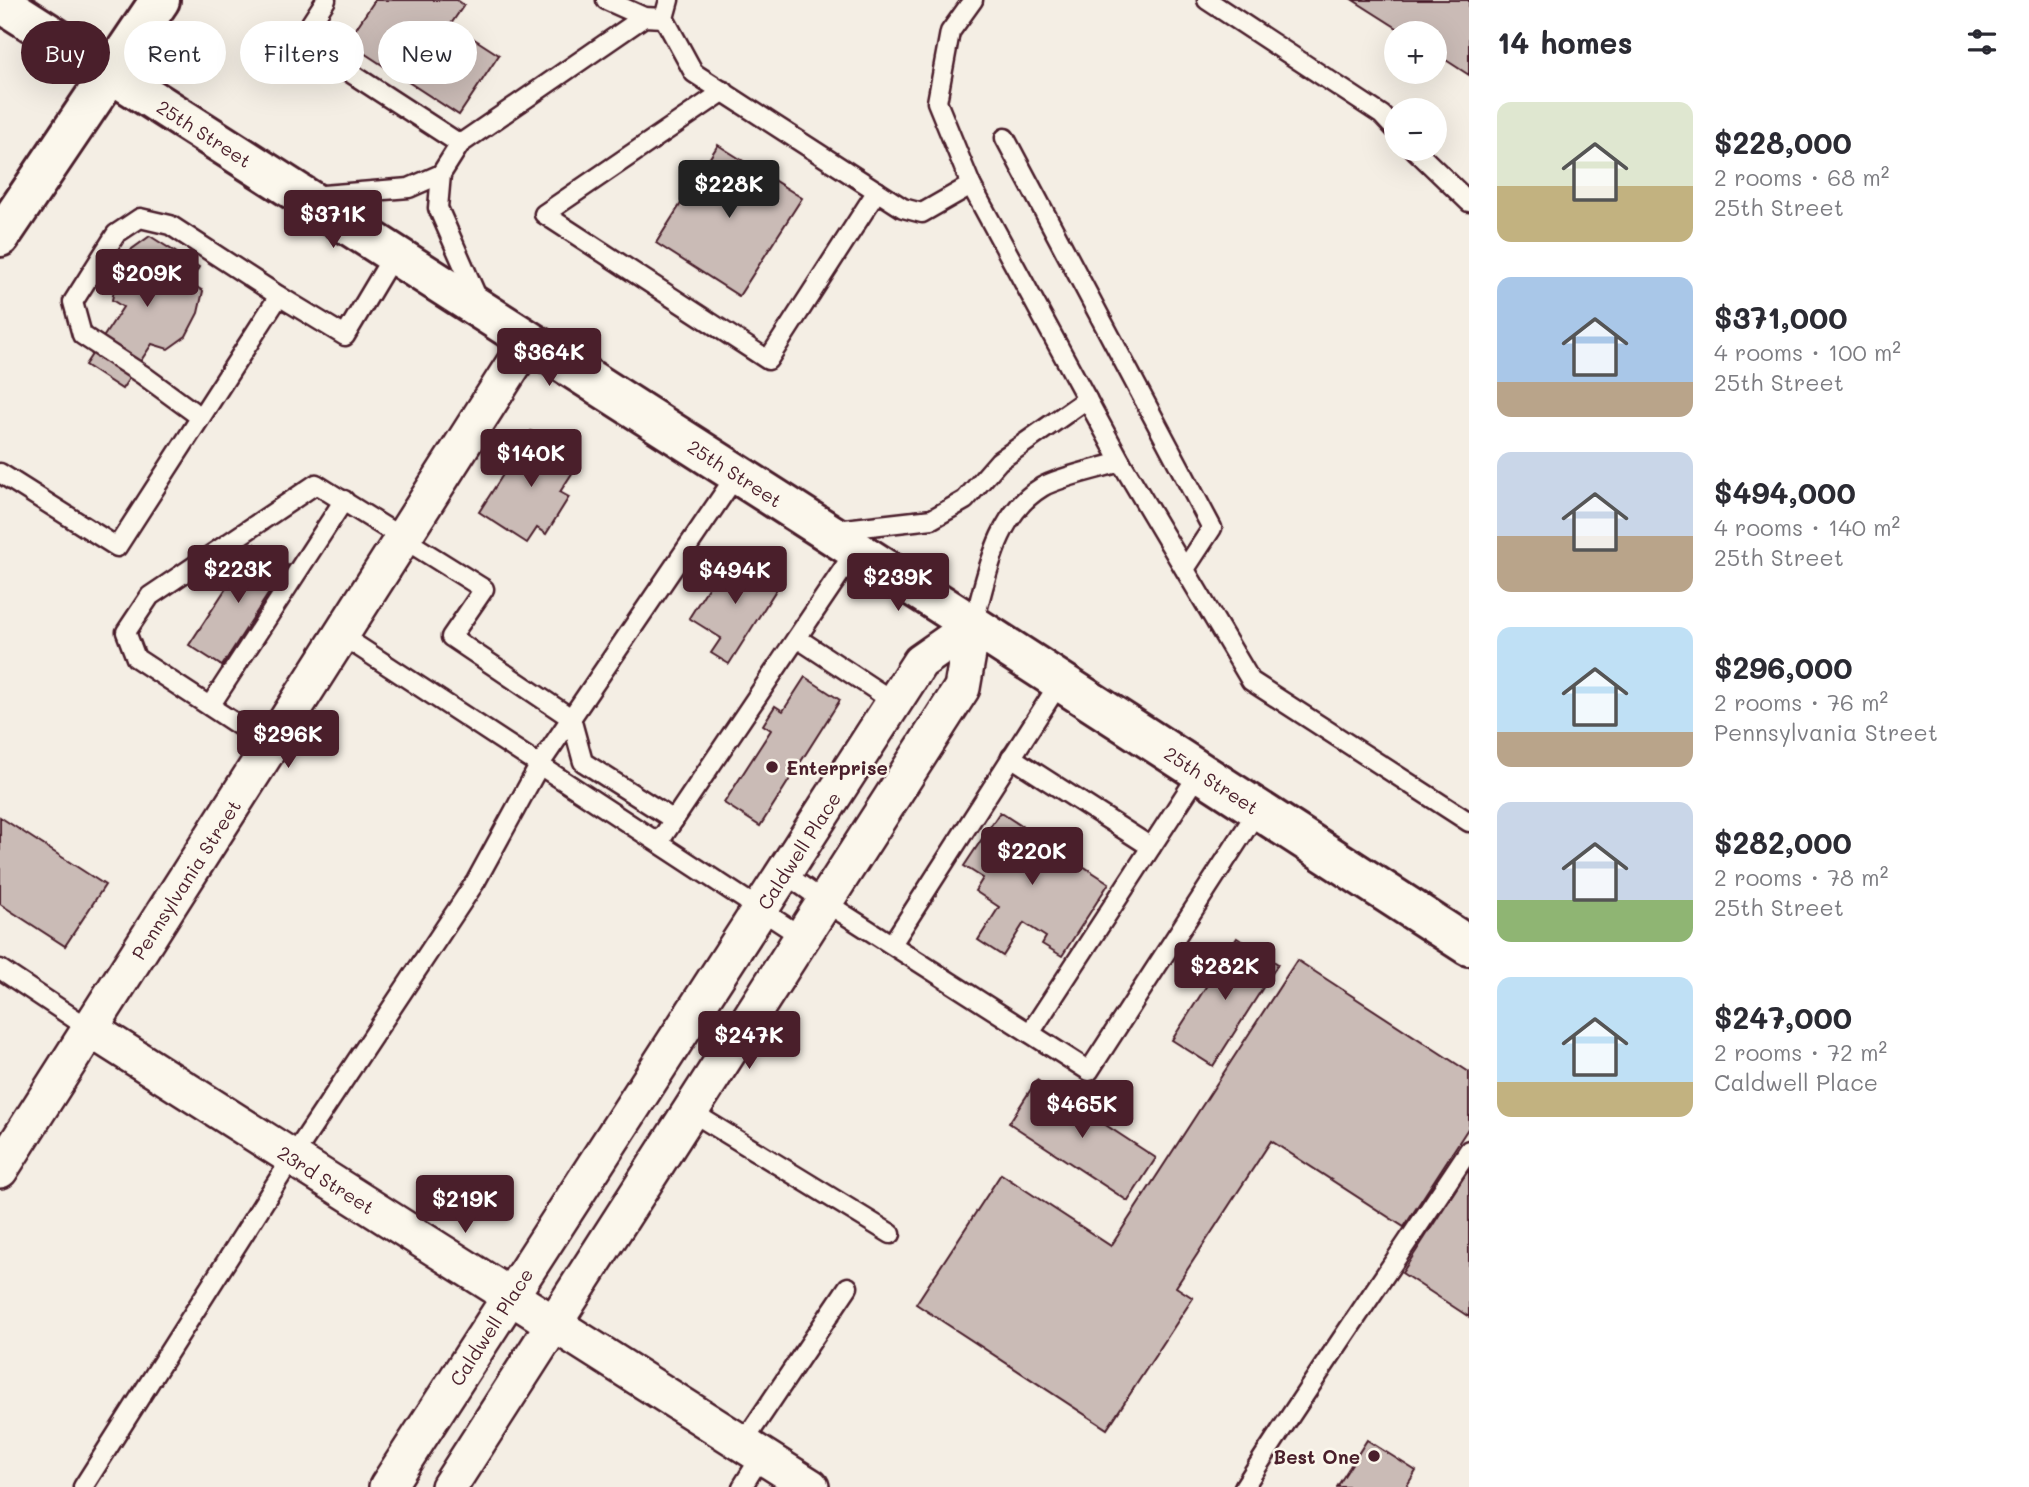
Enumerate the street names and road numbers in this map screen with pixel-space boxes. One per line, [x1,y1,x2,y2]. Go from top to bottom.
street label: 25th Street [153,94,257,173]
street label: 25th Street [683,433,787,512]
street label: 25th Street [1160,740,1264,819]
street label: Caldwell Place [751,787,846,914]
street label: Pennsylvania Street [125,794,246,964]
street label: 23rd Street [273,1139,379,1219]
street label: Caldwell Place [443,1263,538,1390]

